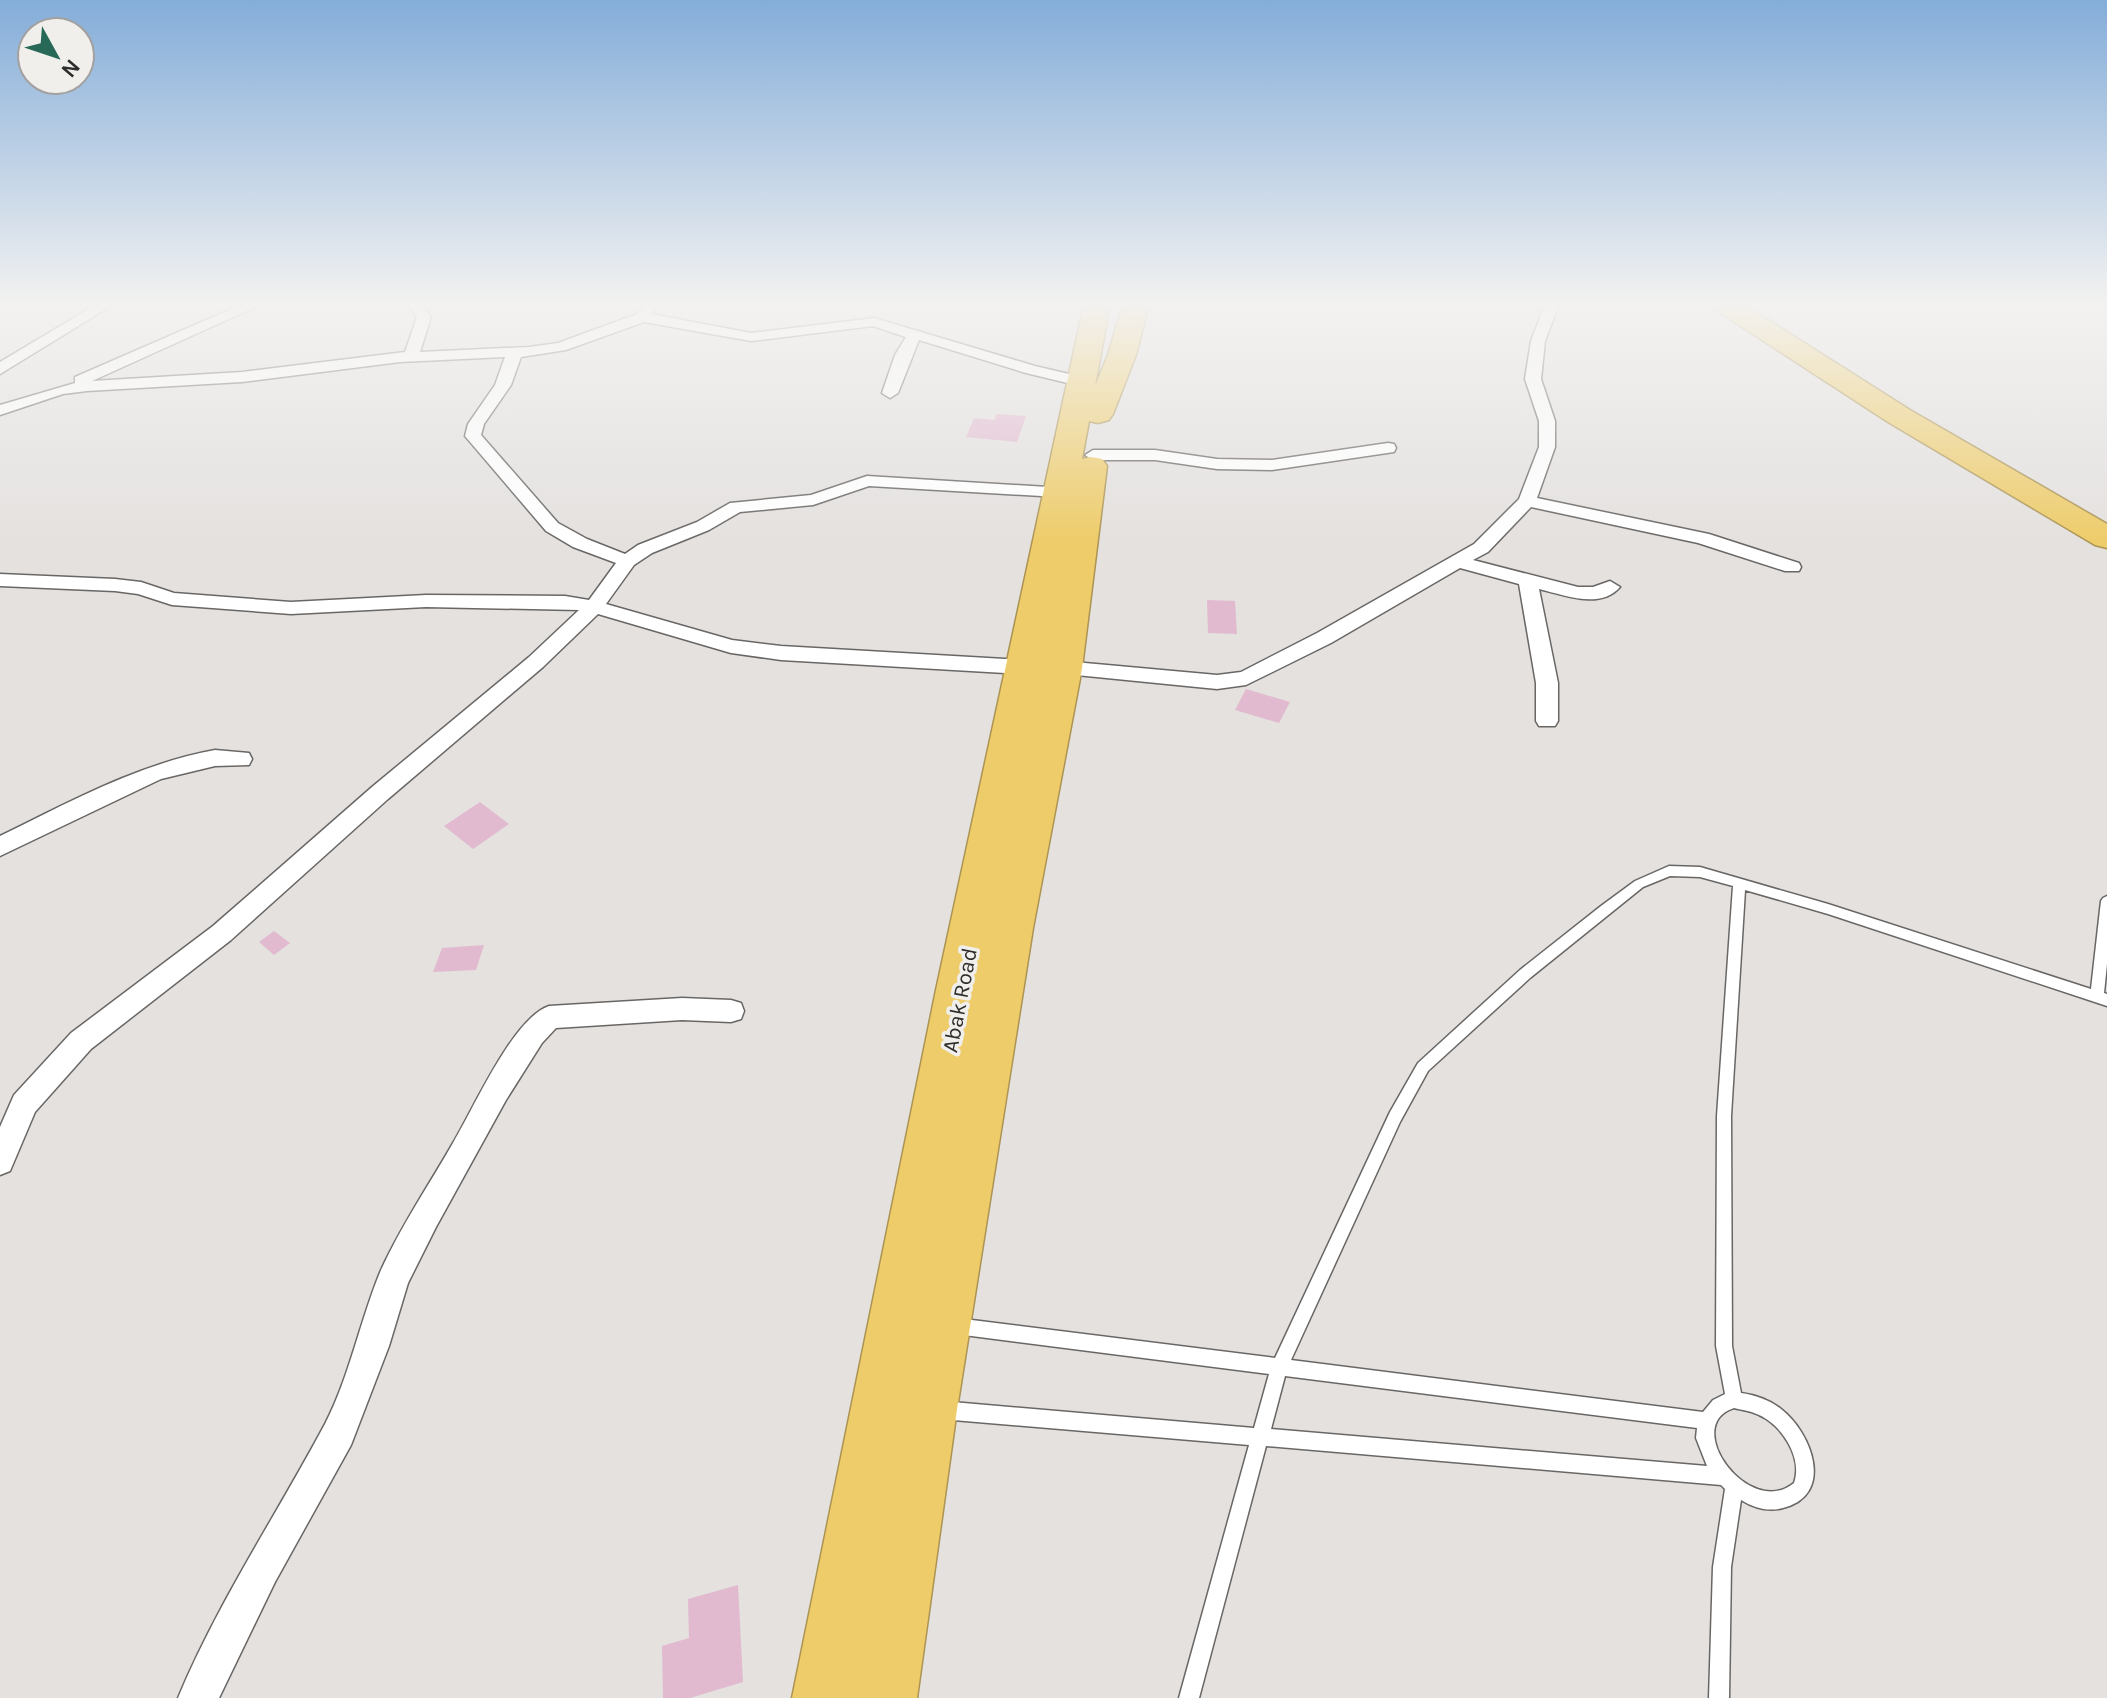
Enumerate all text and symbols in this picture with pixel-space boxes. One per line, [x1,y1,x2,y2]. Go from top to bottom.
north arrow [16,16,96,96]
text: N [56,54,86,83]
street label: Abak Road [937,946,983,1055]

